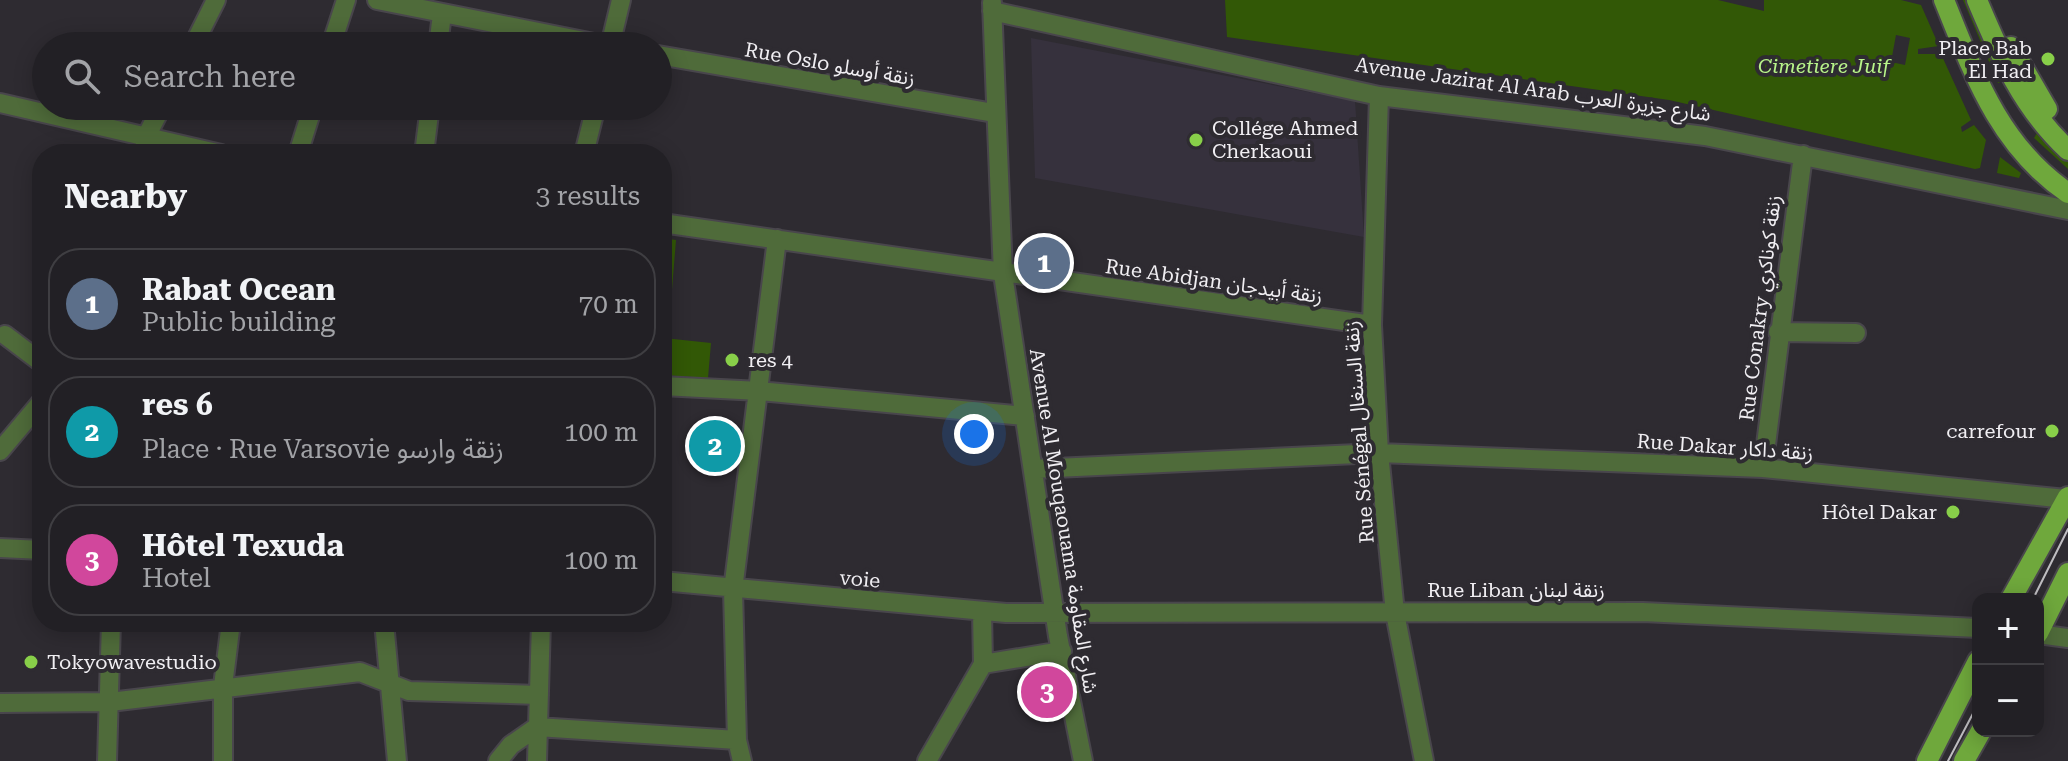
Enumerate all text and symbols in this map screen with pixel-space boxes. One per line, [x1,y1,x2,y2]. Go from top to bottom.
search box [32,32,672,120]
place label: Place Bab El Had [1938,36,2032,83]
street label: Rue Oslo زنقة أوسلو [743,37,917,91]
marker: Place Bab El Had [2039,50,2057,68]
street label: Avenue Jazirat Al Arab شارع جزيرة العرب [1353,52,1713,129]
icon: search [60,54,104,98]
park label: Cimetiere Juif [1758,54,1893,78]
text: Search here [124,59,296,94]
place label: Collége Ahmed Cherkaoui [1212,116,1358,163]
marker: Collége Ahmed Cherkaoui [1187,131,1205,149]
text: Nearby [64,176,187,216]
text: 3 results [536,181,640,211]
street label: Rue Conakry زنقة كوناكري [1734,194,1789,423]
pin: 1 [1018,233,1070,293]
street label: Rue Abidjan زنقة أبيدجان [1104,254,1324,308]
text: Rabat Ocean [142,272,336,307]
text: 1 [85,289,99,319]
text: 70 m [579,289,638,319]
text: Public building [142,307,335,337]
street label: Rue Sénégal زنقة السنغال [1339,320,1379,544]
street label: Avenue Al Mouqaouama شارع المقاومة [1022,347,1103,696]
place label: res 4 [748,348,794,372]
marker: res 4 [723,351,741,369]
text: res 6 [142,387,213,422]
your location [954,414,994,454]
pin: 2 [689,416,741,476]
text: 2 [85,417,99,447]
text: 100 m [564,417,638,447]
place label: carrefour [1946,419,2036,443]
marker: carrefour [2043,422,2061,440]
street label: Rue Dakar زنقة داكار [1636,429,1814,465]
text: Place · Rue Varsovie زنقة وارسو [142,434,504,464]
place label: Hôtel Dakar [1822,500,1937,524]
marker: Hôtel Dakar [1944,503,1962,521]
text: Hôtel Texuda [142,528,344,563]
text: 3 [85,545,99,575]
text: 100 m [564,545,638,575]
text: Hotel [142,563,211,593]
street label: voie [839,565,881,593]
street label: Rue Liban زنقة لبنان [1427,578,1605,602]
map controls [1972,593,2044,737]
button: + [1972,593,2044,665]
place label: Tokyowavestudio [47,650,217,674]
marker: Tokyowavestudio [22,653,40,671]
pin: 3 [1021,662,1073,722]
button: − [1972,665,2044,737]

